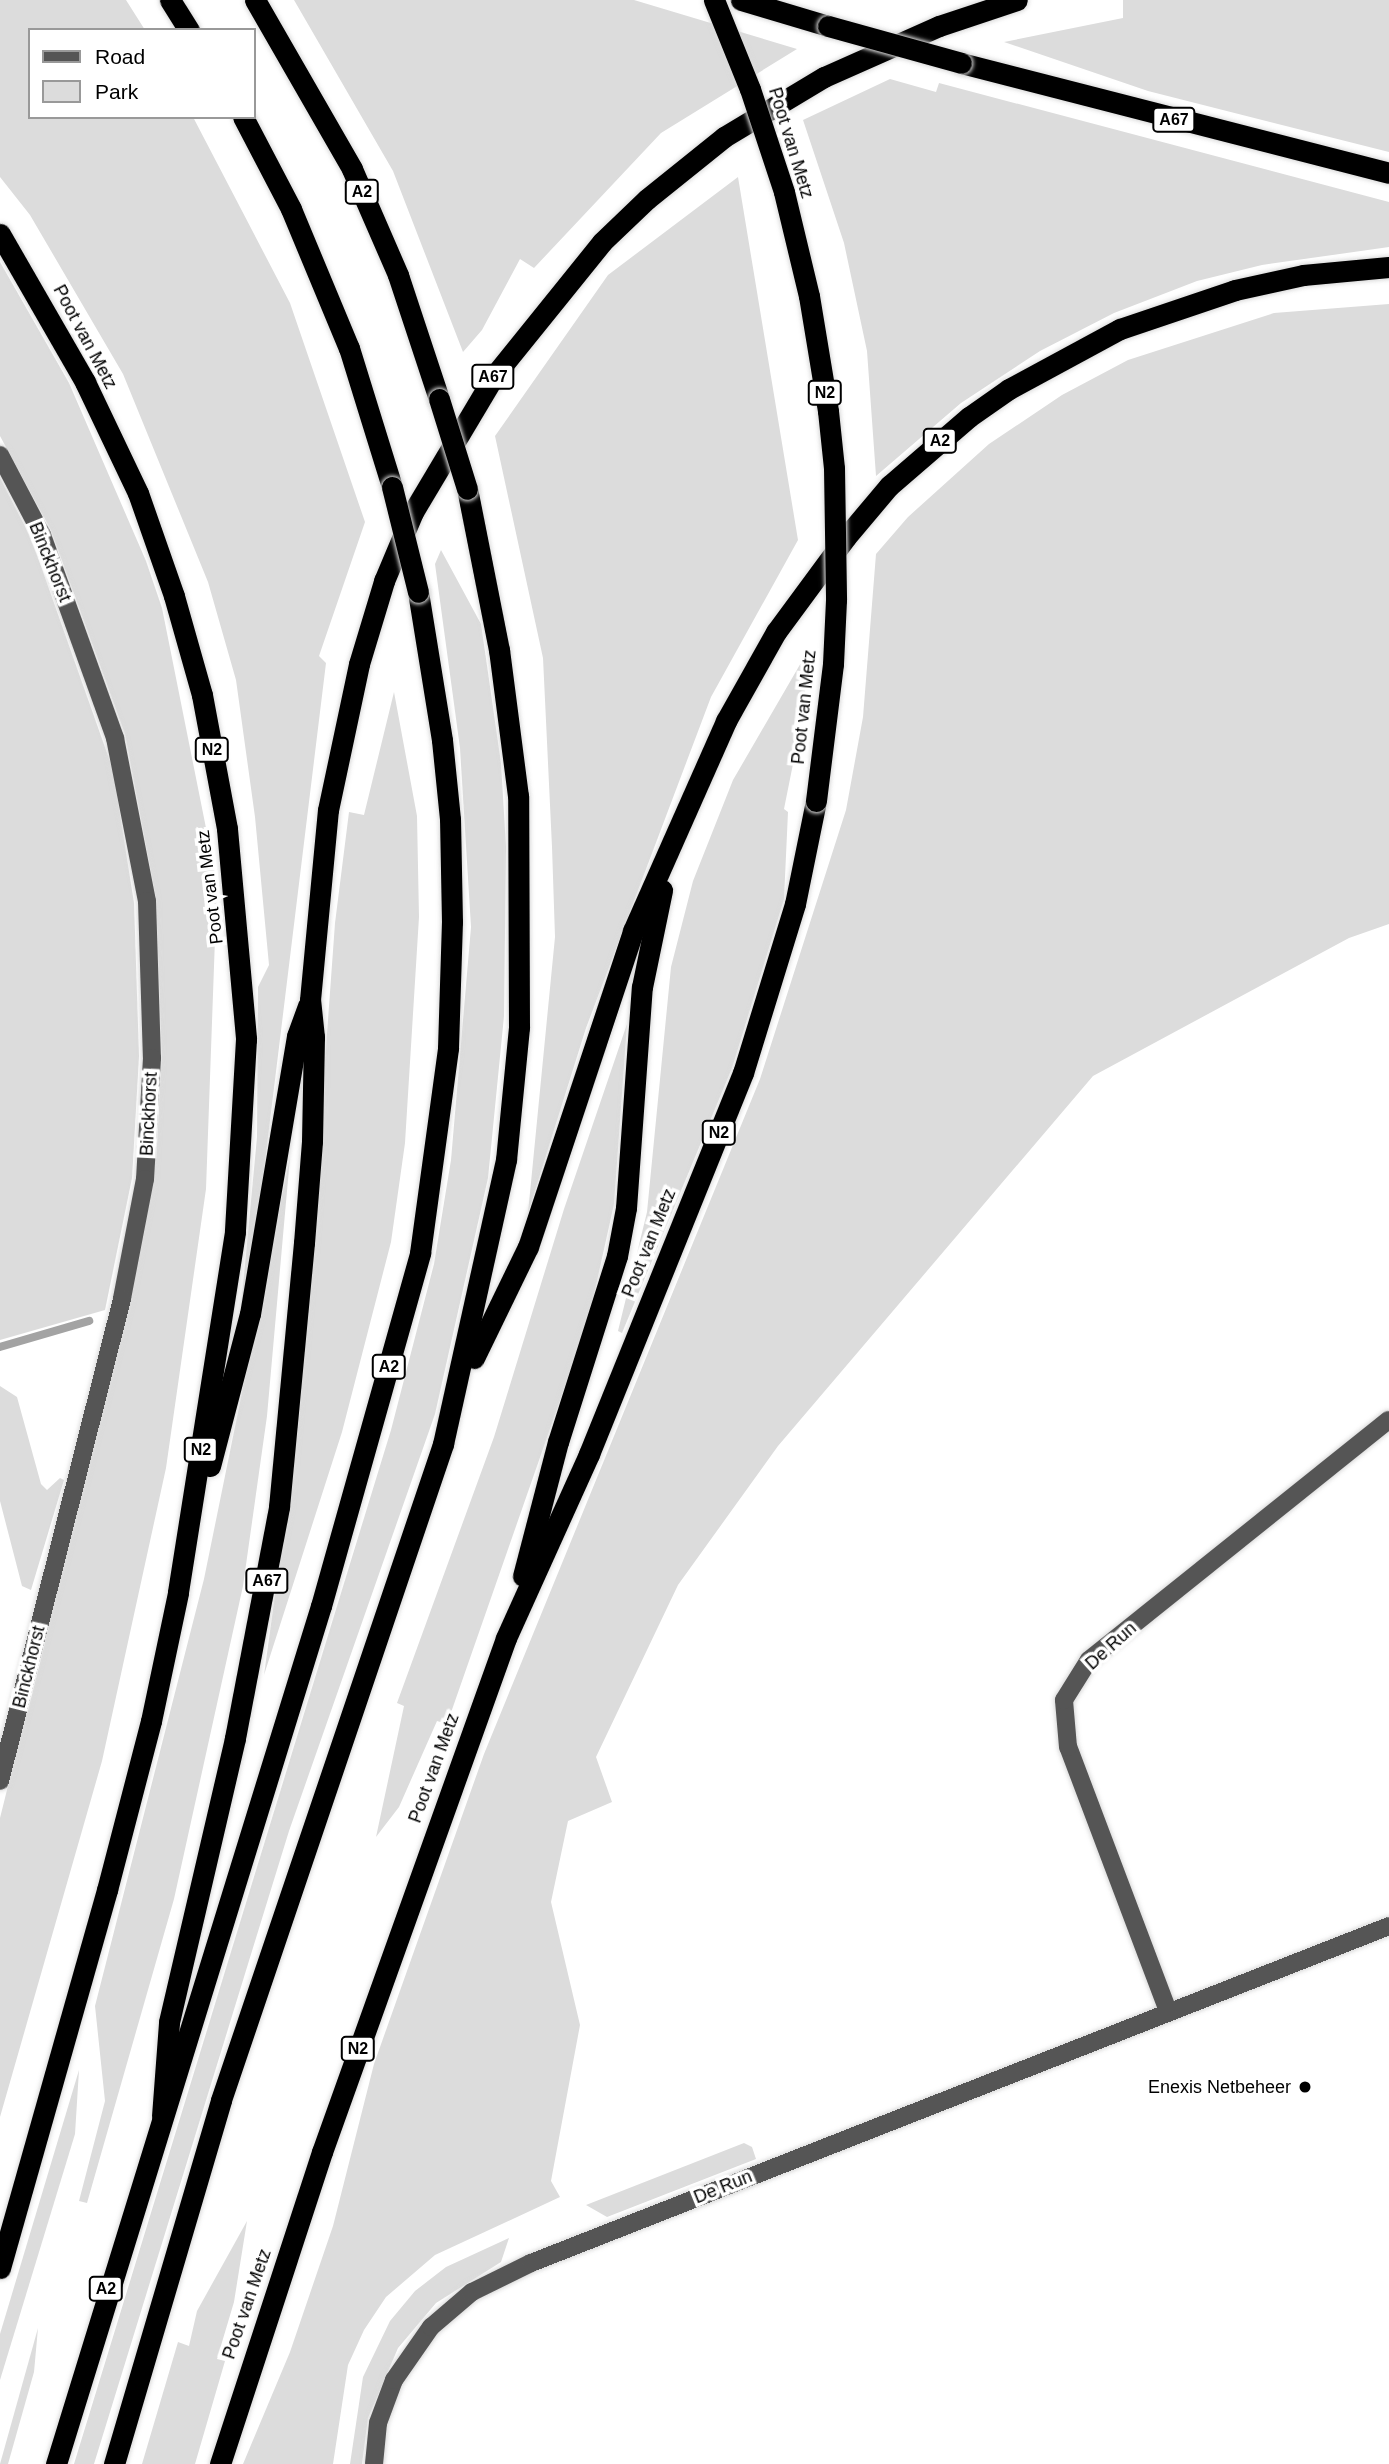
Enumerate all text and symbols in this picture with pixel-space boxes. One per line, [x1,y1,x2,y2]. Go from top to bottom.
legend [28,28,256,119]
text: Road [95,45,145,68]
text: Park [95,80,138,103]
street label: Poot van Metz [764,85,818,201]
road number: A67 [1151,108,1197,132]
road number: A2 [344,180,380,204]
street label: Poot van Metz [48,281,122,393]
road number: A67 [470,364,516,390]
road number: N2 [808,380,842,406]
road number: A2 [922,428,958,454]
street label: Binckhorst [24,519,76,605]
street label: Poot van Metz [787,649,821,765]
road number: N2 [194,737,230,762]
street label: Poot van Metz [192,829,228,945]
street label: Binckhorst [136,1071,162,1157]
road number: N2 [702,1120,736,1146]
street label: Poot van Metz [617,1186,681,1300]
road number: A2 [372,1354,406,1380]
road number: N2 [184,1438,218,1462]
road number: A67 [244,1568,290,1594]
street label: De Run [1081,1618,1141,1674]
street label: Binckhorst [8,1624,50,1710]
street label: Poot van Metz [404,1710,464,1826]
road number: N2 [340,2036,376,2062]
place label: Enexis Netbeheer [1148,2076,1291,2098]
marker: Enexis Netbeheer [1297,2079,1313,2095]
street label: De Run [691,2166,755,2208]
street label: Poot van Metz [218,2246,276,2362]
road number: A2 [88,2276,124,2302]

